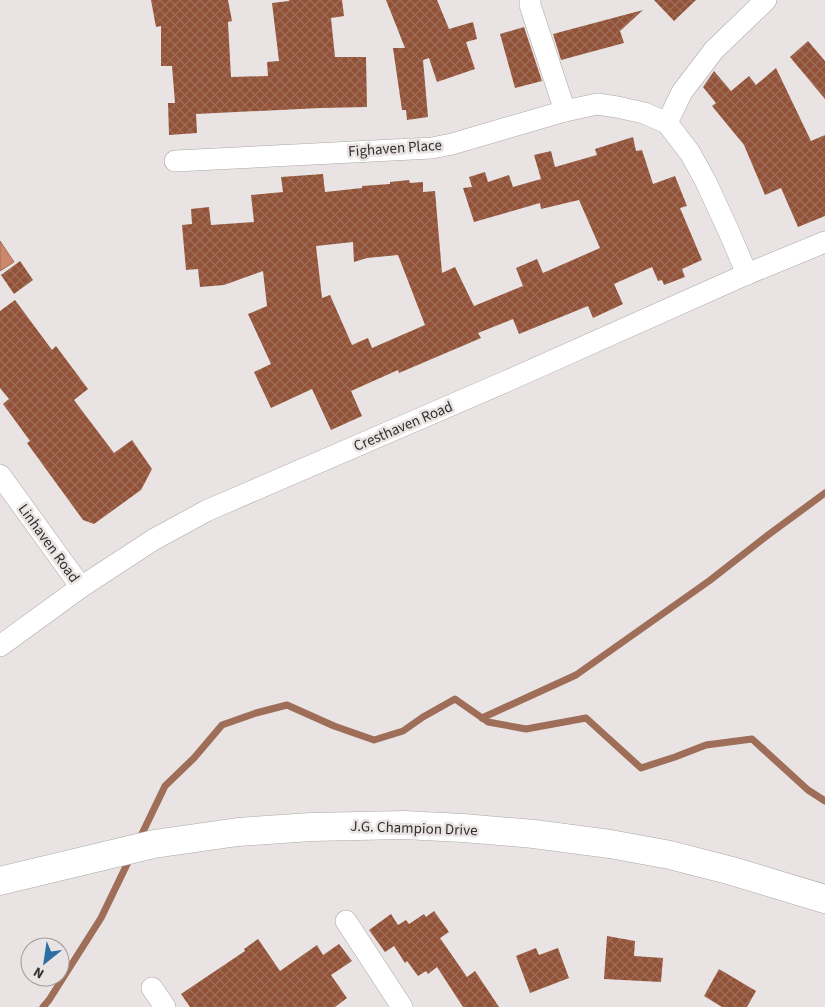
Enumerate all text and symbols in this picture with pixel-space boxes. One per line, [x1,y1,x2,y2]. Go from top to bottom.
street label: Fighaven Place [348,135,443,162]
street label: Cresthaven Road [350,396,456,457]
street label: Linhaven Road [13,500,84,587]
street label: J.G. Champion Drive [350,816,478,841]
north arrow [20,937,70,987]
text: N [30,961,48,983]

